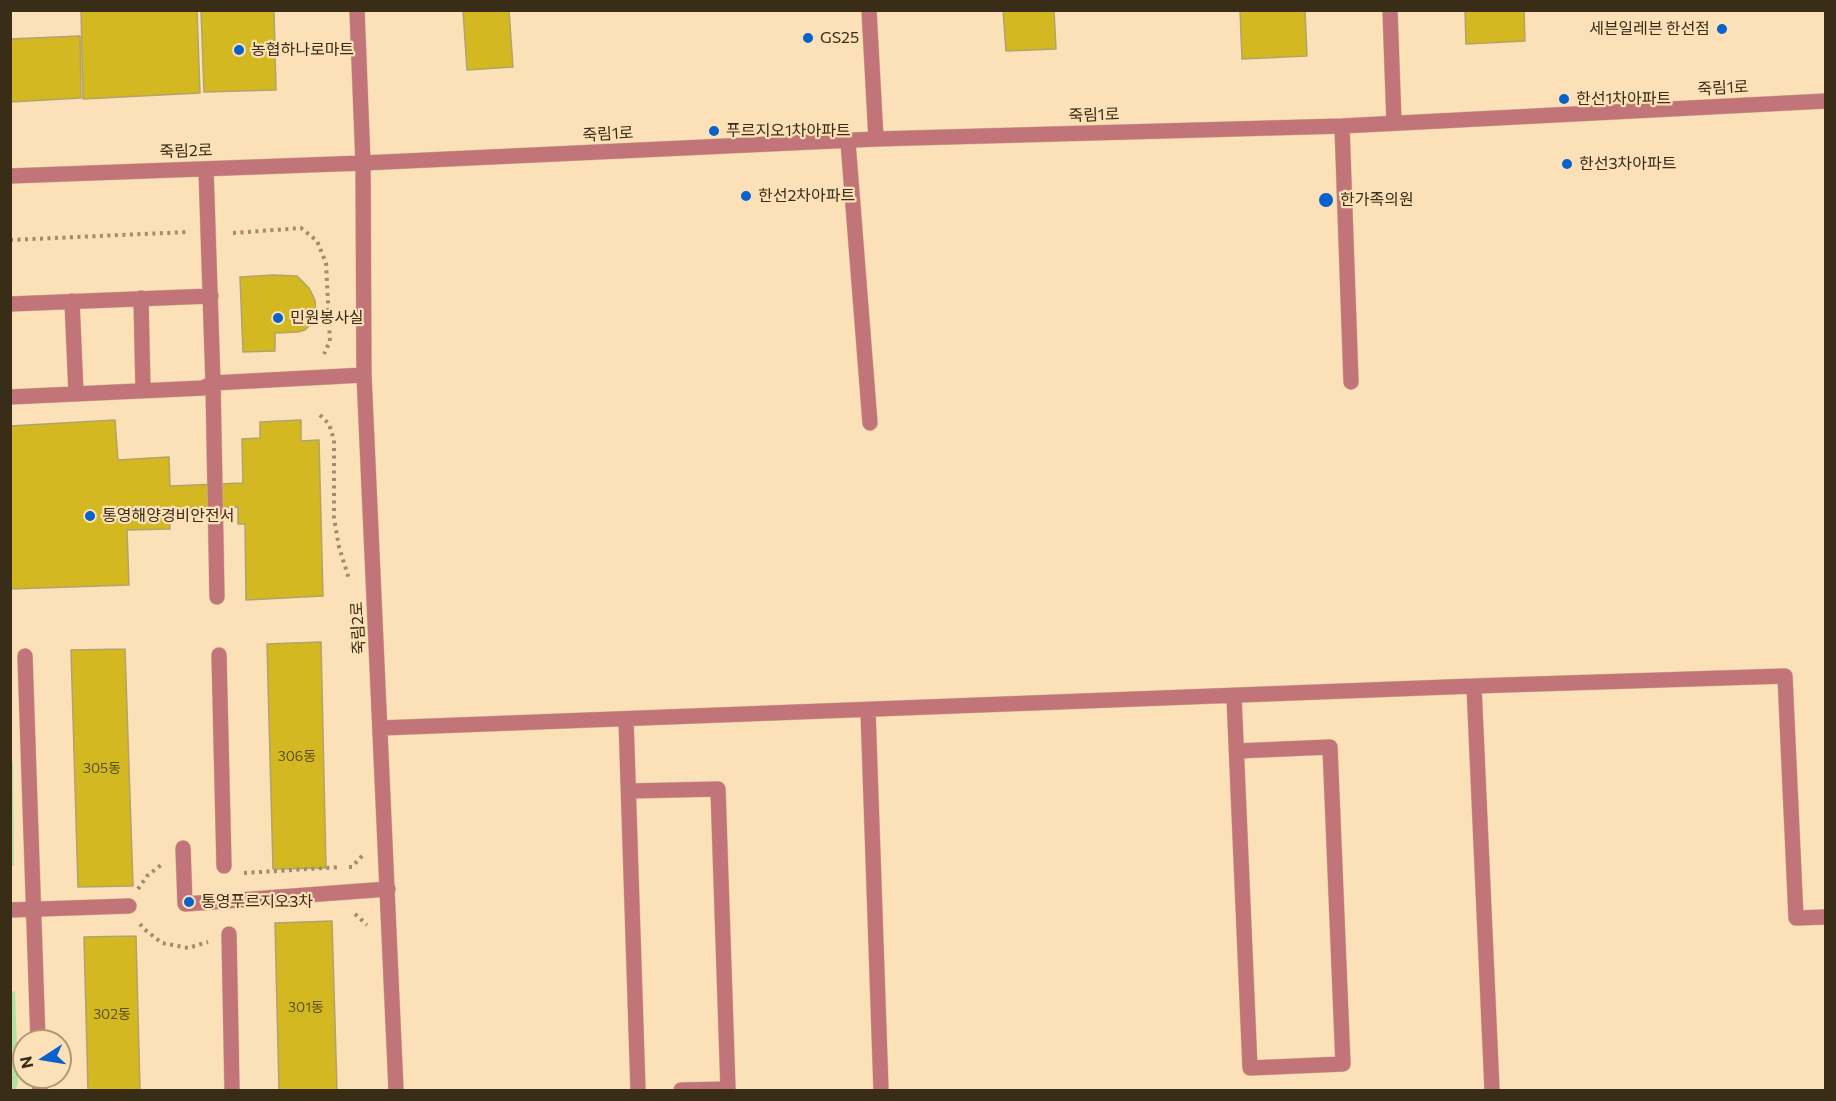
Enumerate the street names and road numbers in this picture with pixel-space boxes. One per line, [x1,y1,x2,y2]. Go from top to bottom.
street label: 죽림1로 [1697,77,1749,99]
street label: 죽림1로 [1068,105,1120,125]
street label: 죽림1로 [582,123,634,145]
street label: 죽림2로 [159,140,213,162]
street label: 죽림2로 [347,601,369,655]

